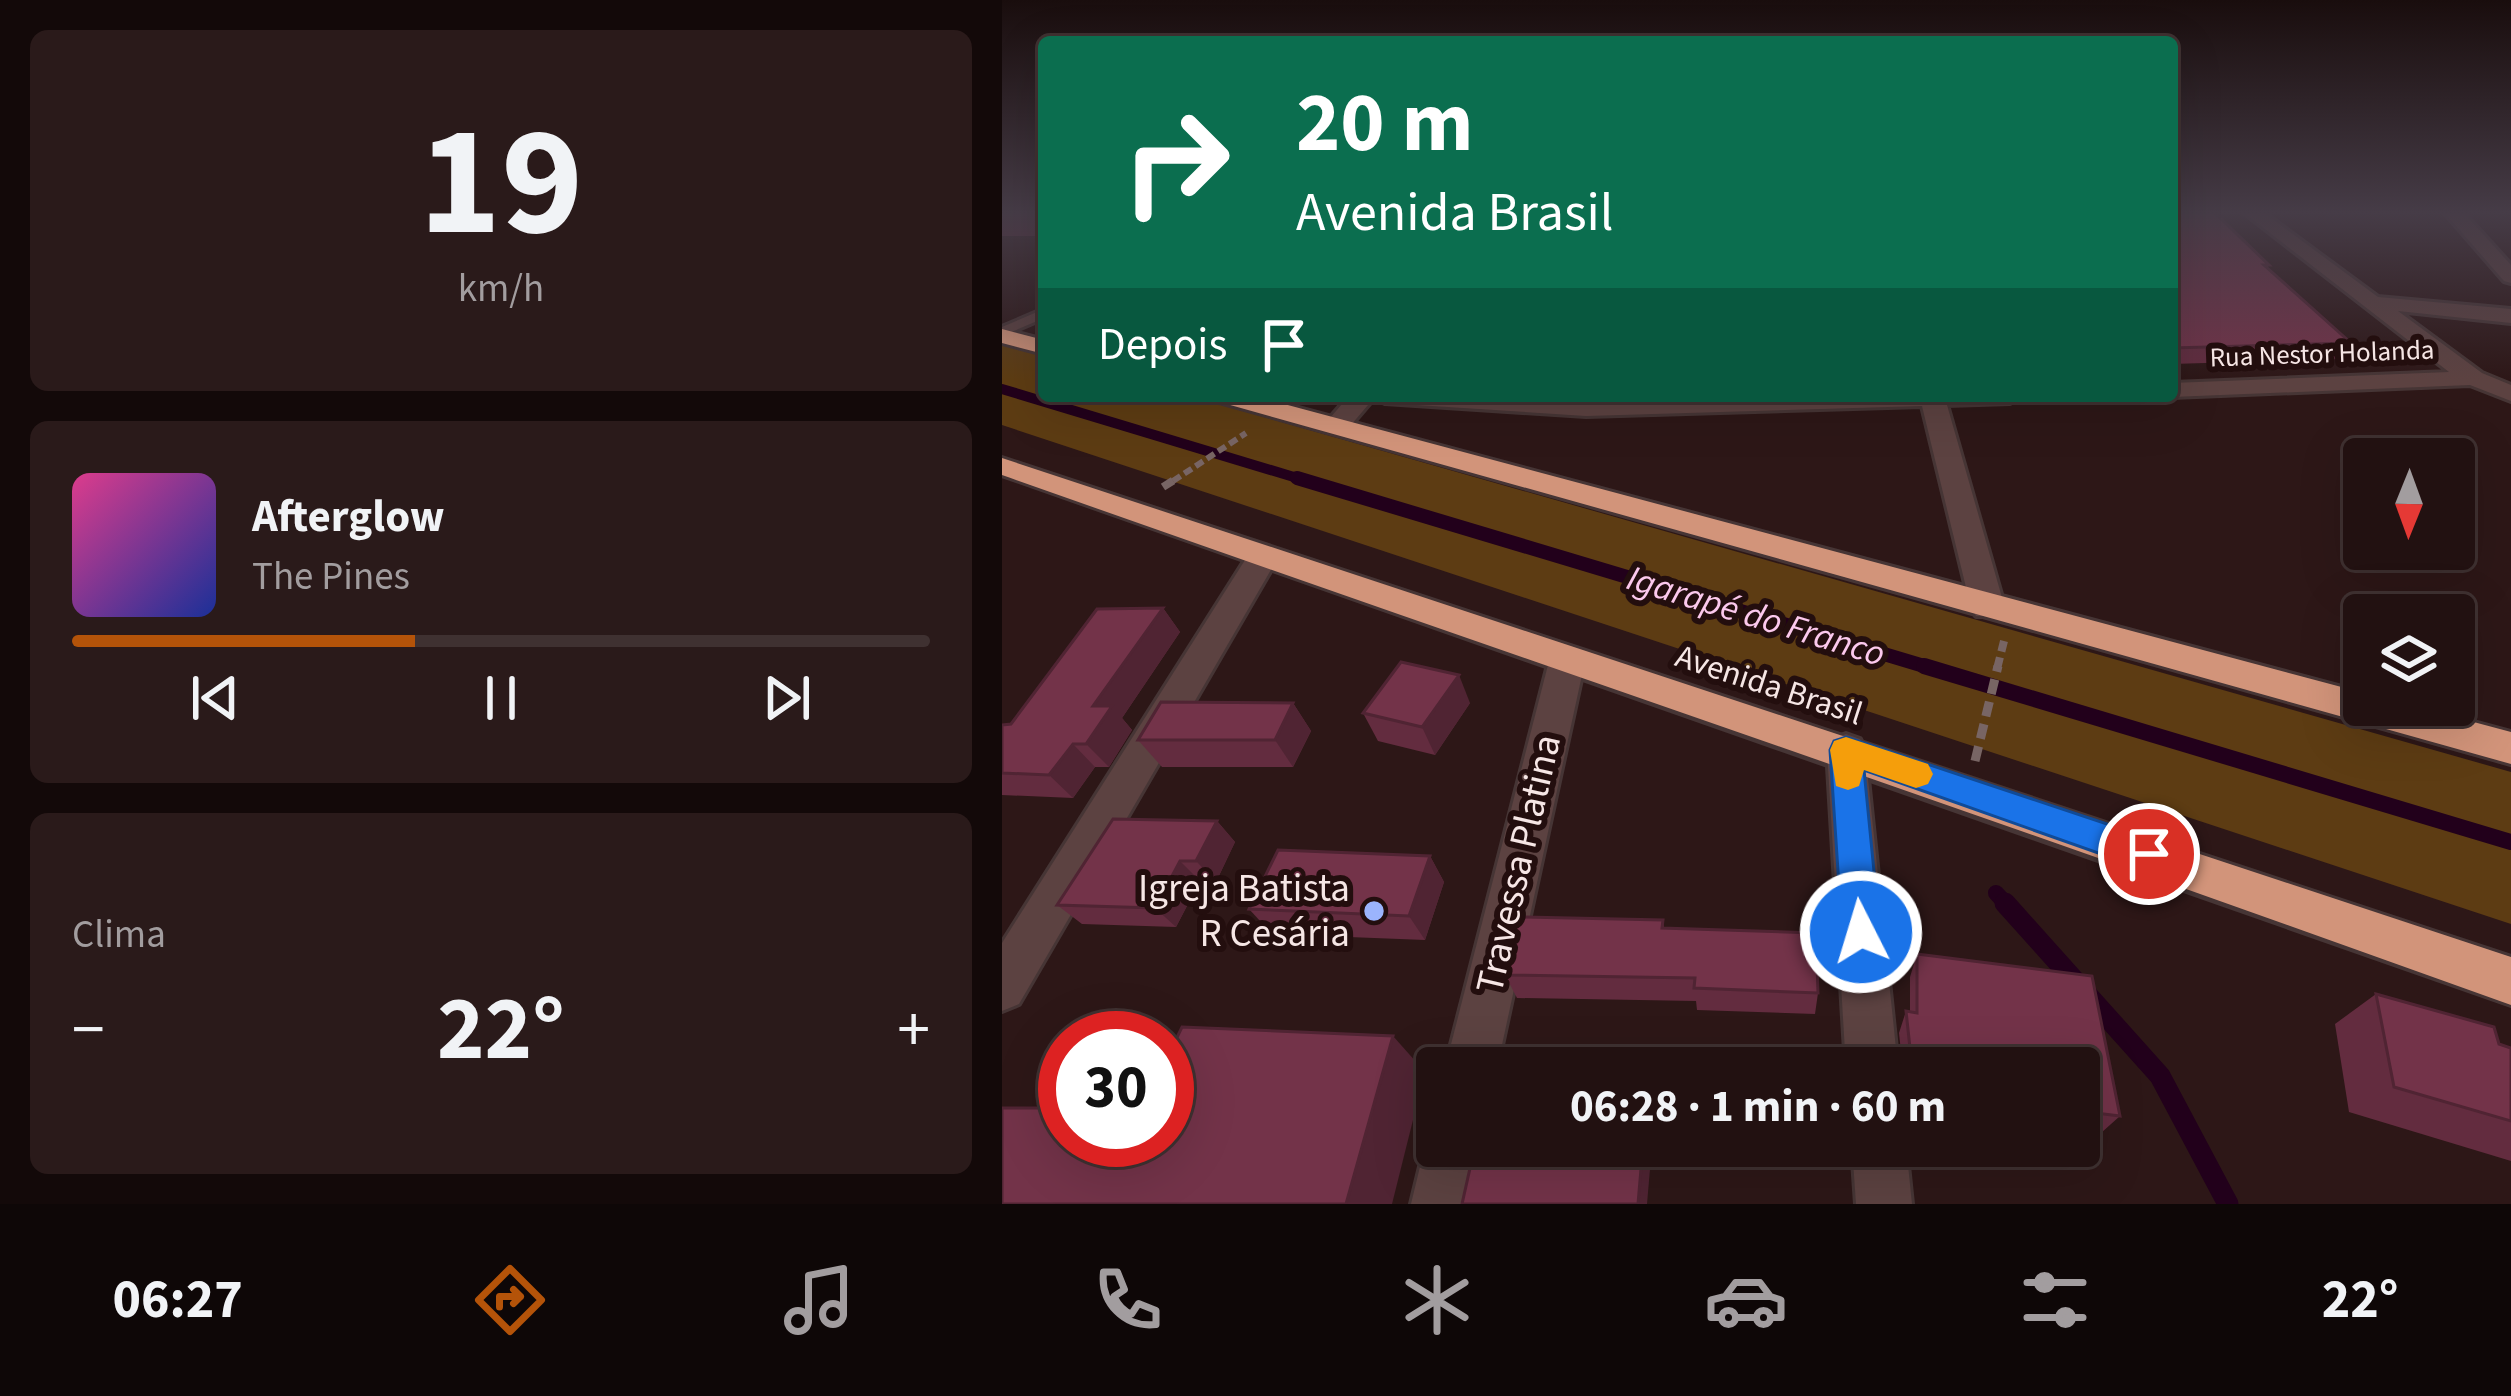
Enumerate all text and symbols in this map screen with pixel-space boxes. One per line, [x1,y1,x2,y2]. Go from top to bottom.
text: 20 m [1296,64,1474,184]
text: 19 [419,72,583,294]
icon: right [1098,84,1254,240]
text: Avenida Brasil [1296,175,1614,252]
text: km/h [458,261,544,317]
icon: arrive [1251,312,1317,378]
text: Depois [1098,313,1227,377]
street label: Rua Nestor Holanda [2209,331,2435,377]
north arrow [2343,438,2475,570]
map controls [2343,438,2475,726]
text: Afterglow [252,485,445,549]
text: The Pines [252,549,410,605]
water label: Igarapé do Franco [1621,553,1891,679]
button: layers [2343,594,2475,726]
street label: Avenida Brasil [1669,633,1869,737]
icon: previous [182,665,248,731]
icon: pause [468,665,534,731]
icon: next [754,665,820,731]
street label: Travessa Platina [1462,729,1576,999]
pin [2098,803,2200,905]
icon: arrive [2116,821,2182,887]
place label: Igreja Batista R Cesária [1138,861,1350,962]
position arrow [1798,869,1924,995]
marker: Igreja Batista R Cesária [1361,898,1387,924]
text: Clima [72,907,166,963]
text: 22° [437,966,565,1094]
text: − [72,983,105,1077]
text: + [897,983,930,1077]
speed limit sign: 30 [1038,1011,1194,1167]
text: 06:28 · 1 min · 60 m [1570,1075,1946,1139]
icon: directions [468,1258,552,1342]
icon: music [777,1258,861,1342]
icon: phone [1086,1258,1170,1342]
icon: climate [1395,1258,1479,1342]
icon: car [1704,1258,1788,1342]
icon: filters [2013,1258,2097,1342]
text: 06:27 [113,1262,243,1339]
text: 22° [2322,1262,2398,1339]

